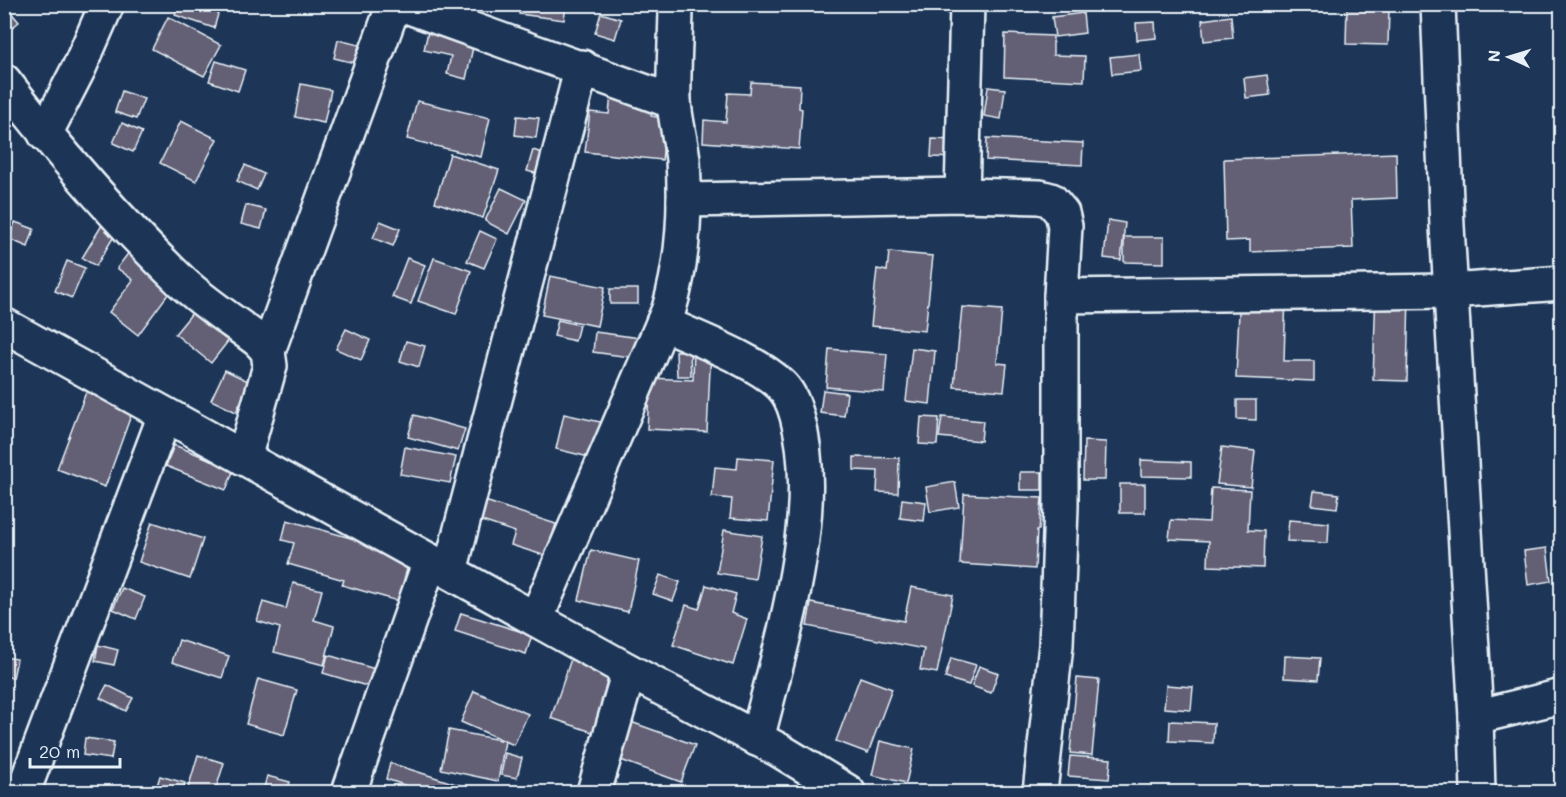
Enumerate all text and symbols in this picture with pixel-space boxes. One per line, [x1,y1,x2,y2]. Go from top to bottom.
north arrow [1479,27,1539,87]
text: N [1483,49,1504,63]
scale bar [30,731,120,769]
text: 20 m [39,739,80,763]

